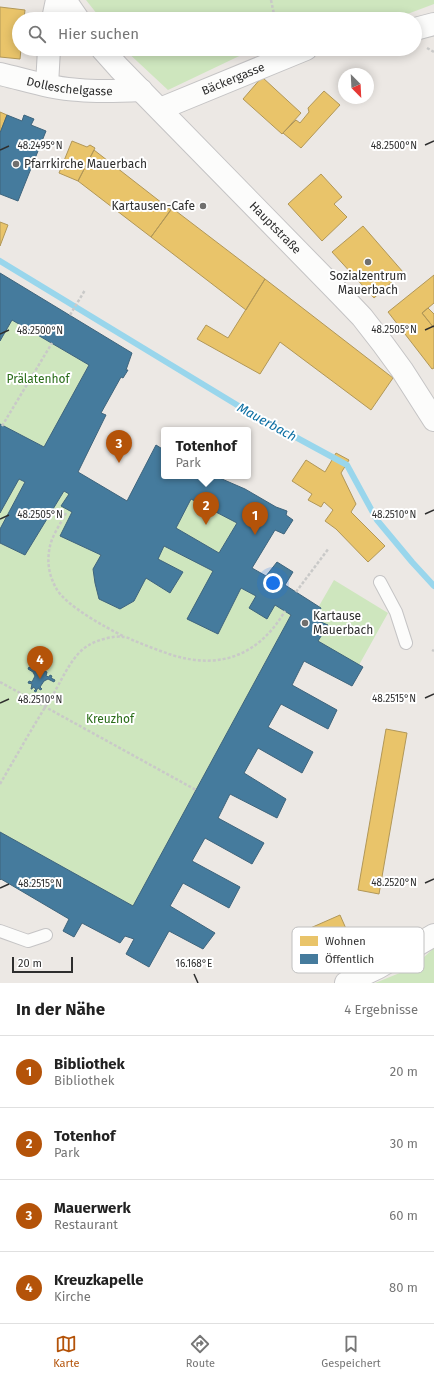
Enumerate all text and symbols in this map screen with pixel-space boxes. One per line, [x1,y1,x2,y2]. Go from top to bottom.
search box [12,12,422,56]
icon: search [26,23,48,45]
text: Hier suchen [58,25,139,43]
street label: Bäckergasse [200,60,267,98]
north arrow [338,68,374,104]
street label: Dolleschelgasse [25,74,113,98]
text: 48.2495°N [17,140,63,152]
text: 48.2500°N [371,140,417,152]
place label: Pfarrkirche Mauerbach [24,157,147,171]
marker: Pfarrkirche Mauerbach [11,159,21,169]
place label: Kartausen-Cafe [112,199,195,213]
street label: Hauptstraße [247,199,304,257]
marker: Kartausen-Cafe [198,201,208,211]
marker: Sozialzentrum Mauerbach [363,257,373,267]
place label: Sozialzentrum Mauerbach [329,269,407,297]
text: 48.2505°N [371,324,417,336]
text: 48.2500°N [17,325,63,337]
park label: Prälatenhof [6,372,71,386]
water label: Mauerbach [235,400,299,444]
popup [161,427,251,479]
pin: 3 [106,430,132,463]
text: Totenhof [175,437,237,455]
text: Park [175,455,201,470]
pin: 2 [193,492,219,525]
pin: 1 [242,502,268,535]
text: 48.2505°N [17,509,63,521]
text: 48.2510°N [372,509,416,521]
your location [263,573,283,593]
place label: Kartause Mauerbach [313,609,373,637]
marker: Kartause Mauerbach [300,618,310,628]
pin: 4 [27,646,53,679]
text: 48.2515°N [372,693,416,705]
text: 48.2510°N [18,694,62,706]
park label: Kreuzhof [86,712,135,726]
text: 48.2520°N [371,877,417,889]
text: 48.2515°N [18,878,62,890]
legend [292,927,424,973]
text: Wohnen [325,935,366,948]
text: Öffentlich [325,952,374,966]
scale bar [12,955,73,974]
text: 20 m [18,957,42,970]
text: 16.168°E [176,958,212,970]
text: In der Nähe [16,999,105,1020]
text: 4 Ergebnisse [344,1002,418,1017]
text: Bibliothek [54,1055,125,1073]
text: 1 [26,1064,32,1079]
text: 20 m [390,1064,418,1079]
text: Bibliothek [54,1073,114,1088]
text: Totenhof [54,1127,115,1145]
text: 2 [26,1136,32,1151]
text: 30 m [390,1136,418,1151]
text: Park [54,1145,80,1160]
text: Mauerwerk [54,1199,131,1217]
text: 3 [26,1208,32,1223]
text: 60 m [389,1208,418,1223]
text: Restaurant [54,1217,118,1232]
text: Kreuzkapelle [54,1271,143,1289]
text: 4 [25,1280,33,1295]
text: 80 m [389,1280,418,1295]
text: Kirche [54,1289,91,1304]
tab: Karte [53,1333,80,1370]
tab: Route [186,1333,215,1370]
tab: Gespeichert [321,1333,381,1370]

